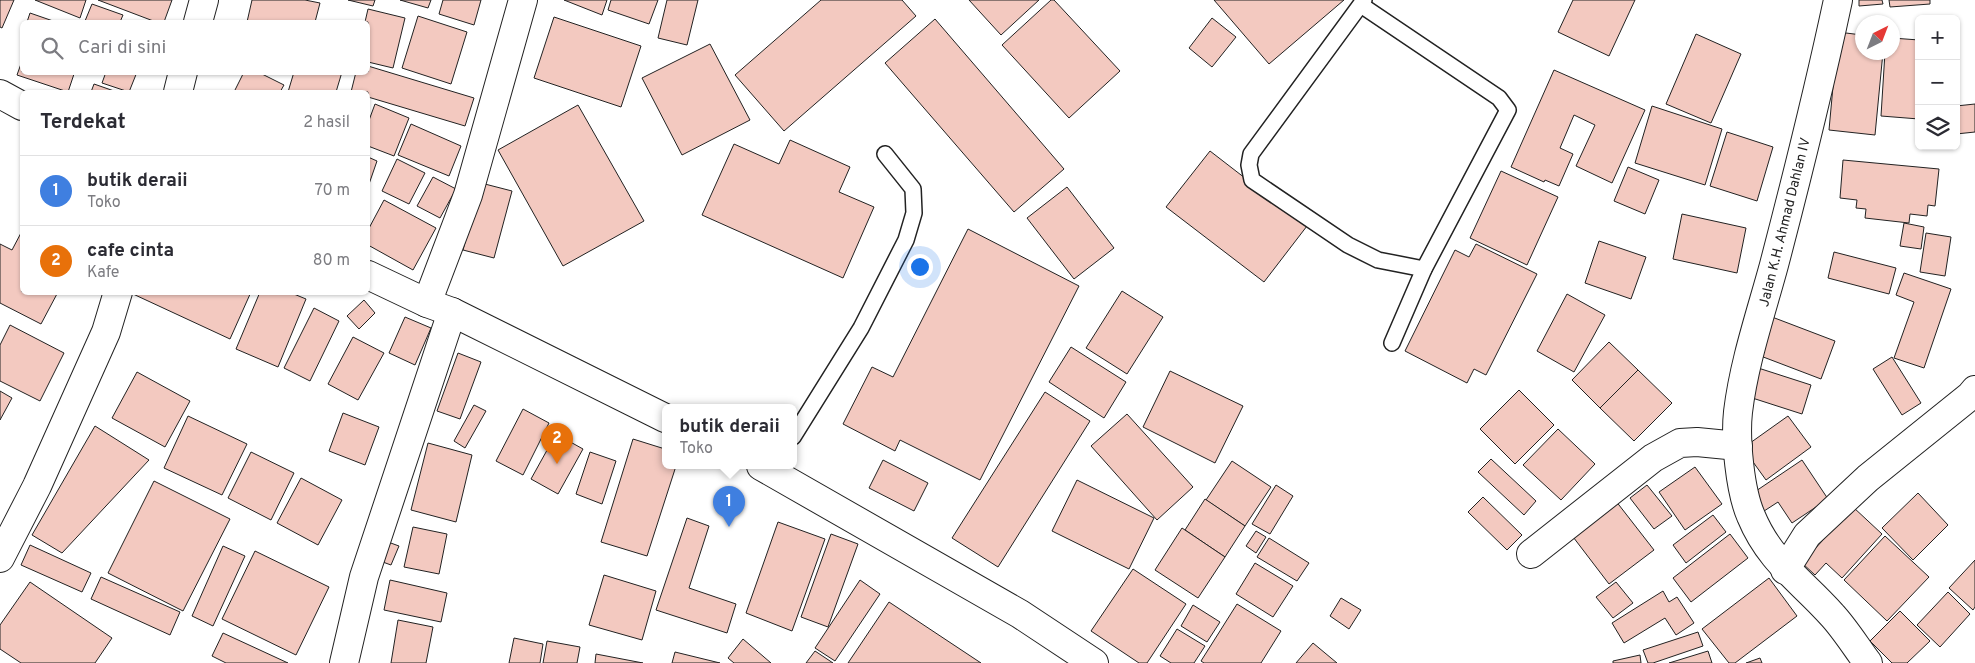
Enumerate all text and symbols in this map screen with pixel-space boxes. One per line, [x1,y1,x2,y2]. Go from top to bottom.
north arrow [1855,15,1900,60]
map controls [1915,15,1960,150]
button: + [1915,15,1960,60]
search box [20,20,370,75]
icon: search [38,34,66,62]
text: Cari di sini [78,36,166,60]
button: − [1915,60,1960,105]
button: layers [1915,105,1960,150]
text: Terdekat [40,109,126,136]
text: 2 hasil [303,113,350,133]
street label: Jalan K.H. Ahmad Dahlan IV [1756,136,1815,309]
text: butik deraii [87,169,188,193]
text: 1 [53,181,59,201]
text: 70 m [315,181,350,201]
text: Toko [87,193,121,213]
text: cafe cinta [87,239,174,263]
text: 2 [51,251,61,271]
text: 80 m [313,251,350,271]
your location [907,254,933,280]
text: Kafe [87,263,119,283]
popup [662,404,797,469]
text: butik deraii [679,415,780,439]
pin: 2 [541,423,573,464]
text: Toko [679,439,713,459]
pin: 1 [713,486,745,527]

